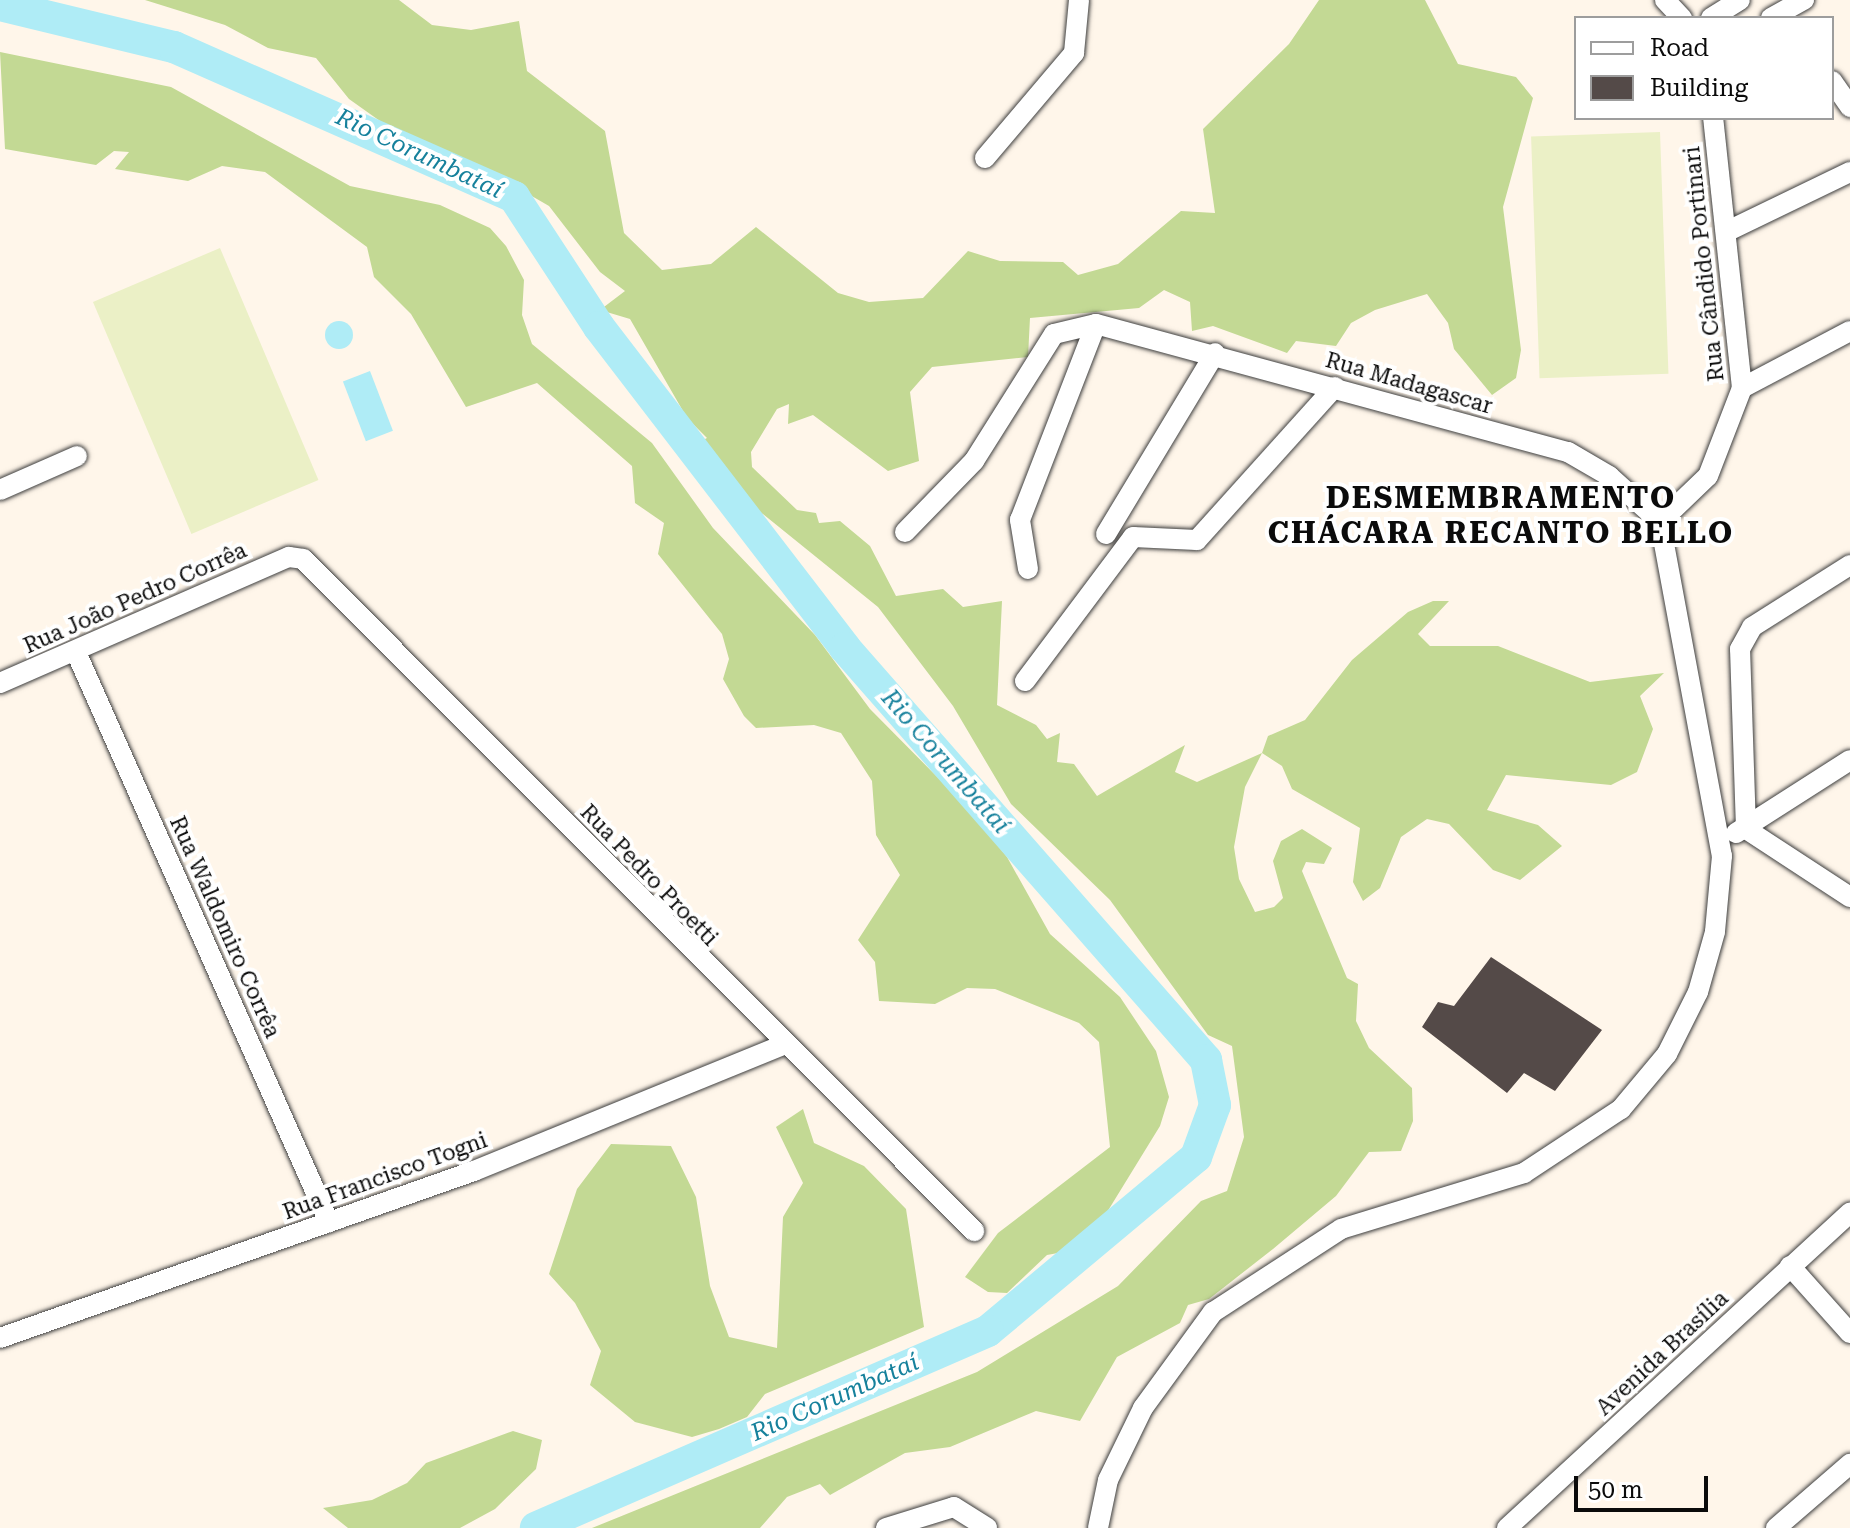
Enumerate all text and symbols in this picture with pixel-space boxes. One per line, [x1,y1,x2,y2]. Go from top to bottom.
legend [1574,16,1834,120]
text: Road [1650,34,1709,62]
text: Building [1650,74,1748,102]
water label: Rio Corumbataí [331,103,507,205]
street label: Rua Cândido Portinari [1679,145,1729,383]
street label: Rua Madagascar [1323,347,1495,419]
district label: DESMEMBRAMENTO CHÁCARA RECANTO BELLO [1268,480,1734,550]
street label: Rua João Pedro Corrêa [19,537,251,659]
water label: Rio Corumbataí [875,684,1015,840]
street label: Rua Pedro Proetti [575,799,723,951]
street label: Rua Waldomiro Corrêa [164,812,286,1042]
street label: Rua Francisco Togni [279,1127,491,1225]
street label: Avenida Brasília [1591,1285,1733,1421]
water label: Rio Corumbataí [747,1348,923,1448]
scale bar [1578,1460,1712,1510]
text: 50 m [1588,1476,1643,1504]

